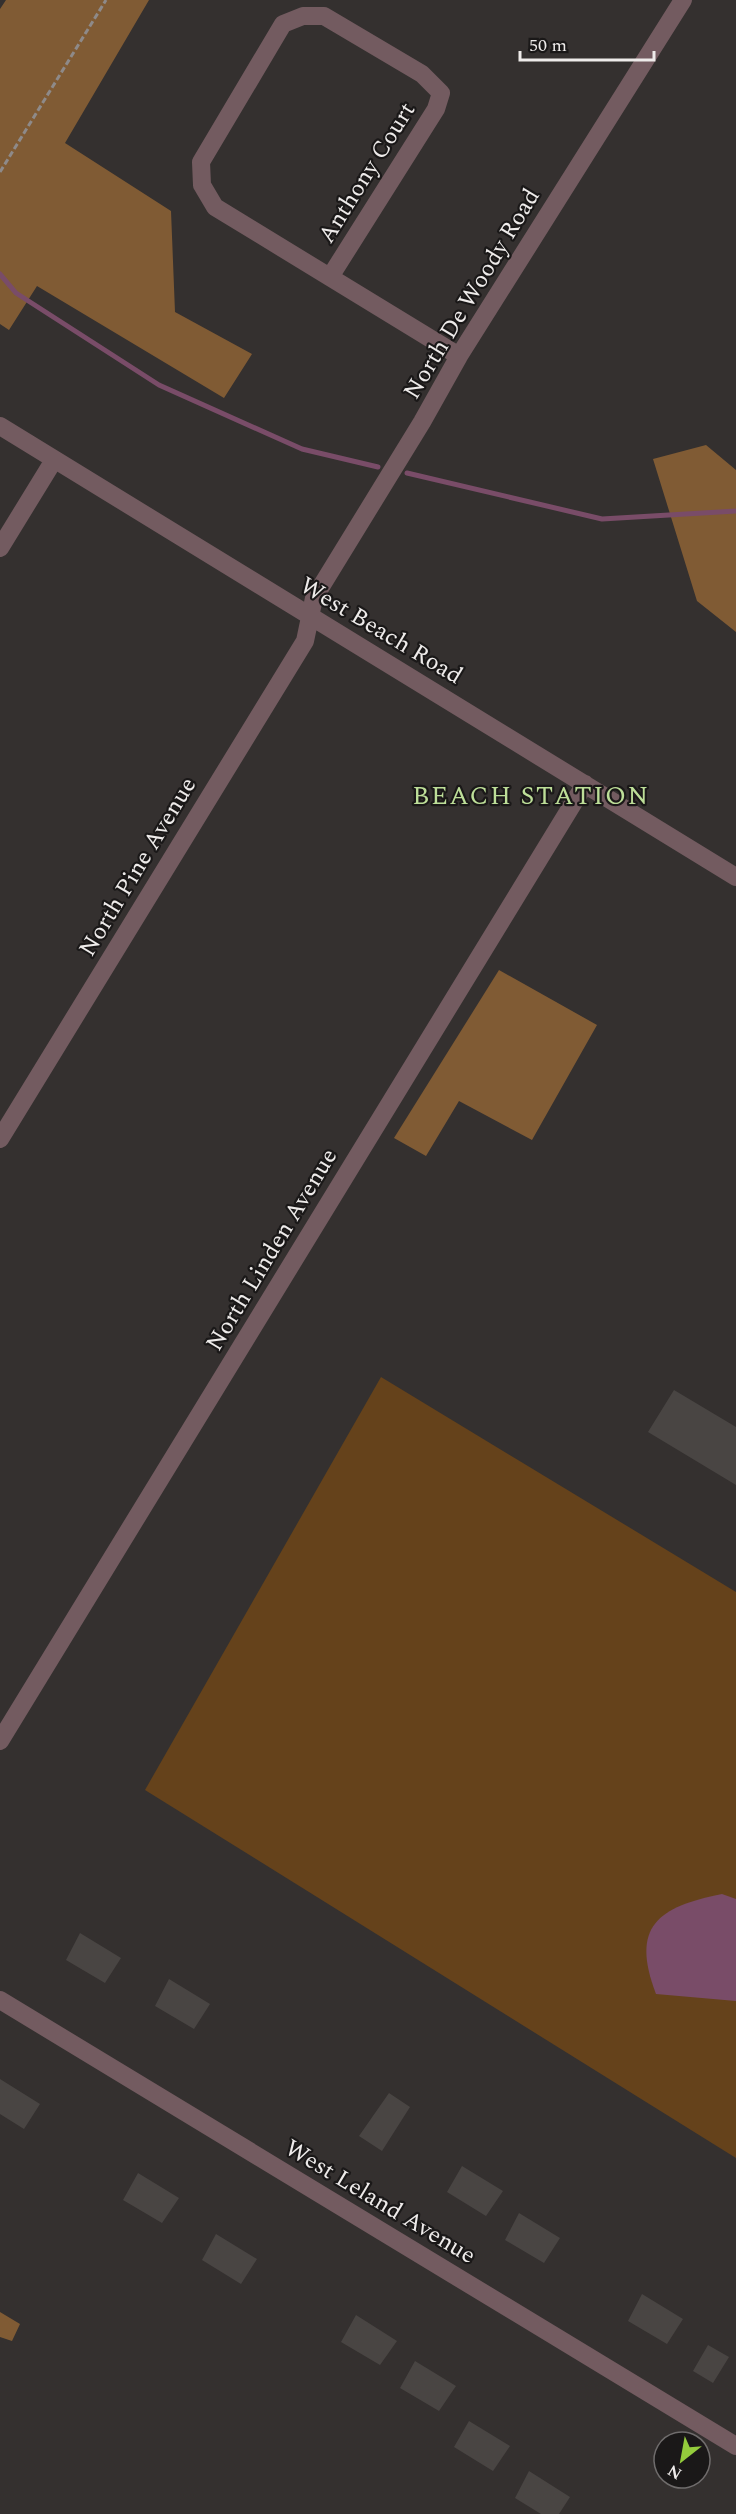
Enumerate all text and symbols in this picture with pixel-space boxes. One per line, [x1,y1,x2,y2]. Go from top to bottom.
scale bar [520,24,654,62]
text: 50 m [529,32,567,59]
street label: Anthony Court [309,95,425,251]
street label: North De Woody Road [395,182,549,406]
street label: West Beach Road [293,568,469,694]
street label: North Pine Avenue [70,770,206,964]
district label: BEACH STATION [412,776,650,816]
street label: North Linden Avenue [197,1142,347,1358]
street label: West Leland Avenue [278,2131,482,2273]
north arrow [652,2430,712,2490]
text: N [663,2458,687,2486]

